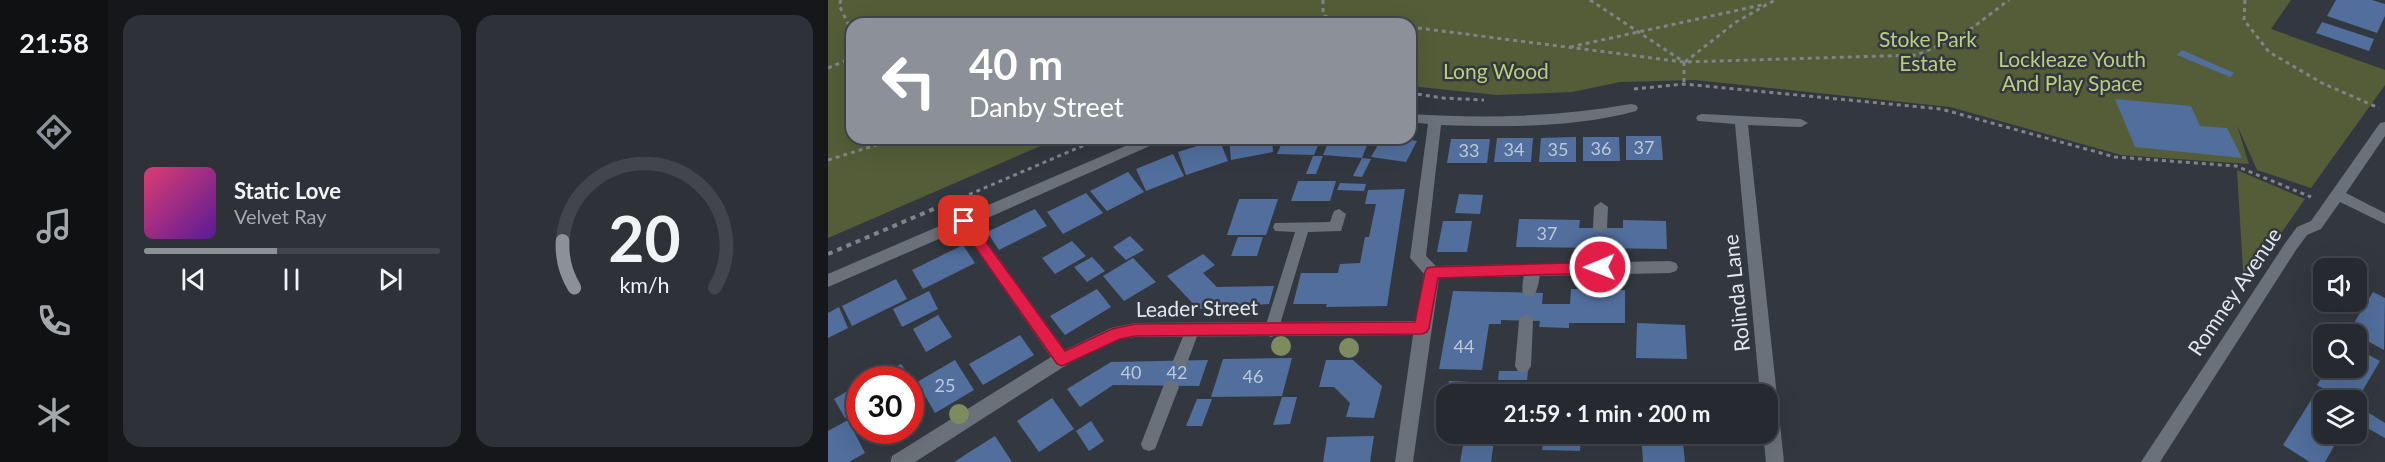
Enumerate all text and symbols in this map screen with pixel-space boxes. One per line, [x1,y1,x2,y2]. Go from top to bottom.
text: 21:58 [19,26,89,59]
park label: Stoke Park Estate [1879,26,1977,75]
text: 40 m [969,39,1063,89]
icon: left [870,42,948,120]
park label: Lockleaze Youth And Play Space [1998,46,2146,95]
park label: Long Wood [1443,58,1549,83]
text: Danby Street [969,90,1124,123]
icon: directions [33,111,75,153]
house number: 37 [1634,136,1654,158]
house number: 36 [1591,137,1611,159]
house number: 34 [1504,138,1524,160]
house number: 35 [1548,138,1568,160]
house number: 33 [1459,139,1479,161]
text: Static Love [234,177,341,204]
pin [938,195,989,246]
text: 20 [608,200,680,275]
text: Velvet Ray [234,204,327,228]
icon: arrive [947,204,980,237]
icon: music [33,205,75,247]
house number: 37 [1537,222,1557,244]
street label: Romney Avenue [2182,223,2286,360]
street label: Rolinda Lane [1717,233,1754,353]
position arrow [1568,235,1632,299]
map controls [2313,258,2367,444]
button: sound [2313,258,2367,312]
icon: previous [177,263,210,296]
icon: pause [275,263,308,296]
icon: next [374,263,407,296]
text: km/h [619,272,669,298]
street label: Leader Street [1136,294,1259,321]
icon: phone [33,300,75,342]
button: search [2313,324,2367,378]
house number: 44 [1454,335,1474,357]
house number: 40 [1121,361,1141,383]
house number: 42 [1167,361,1187,383]
house number: 46 [1243,365,1263,387]
speed limit sign: 30 [846,366,924,444]
house number: 25 [935,374,955,396]
button: layers [2313,390,2367,444]
icon: climate [33,394,75,436]
text: 21:59 · 1 min · 200 m [1504,400,1710,427]

